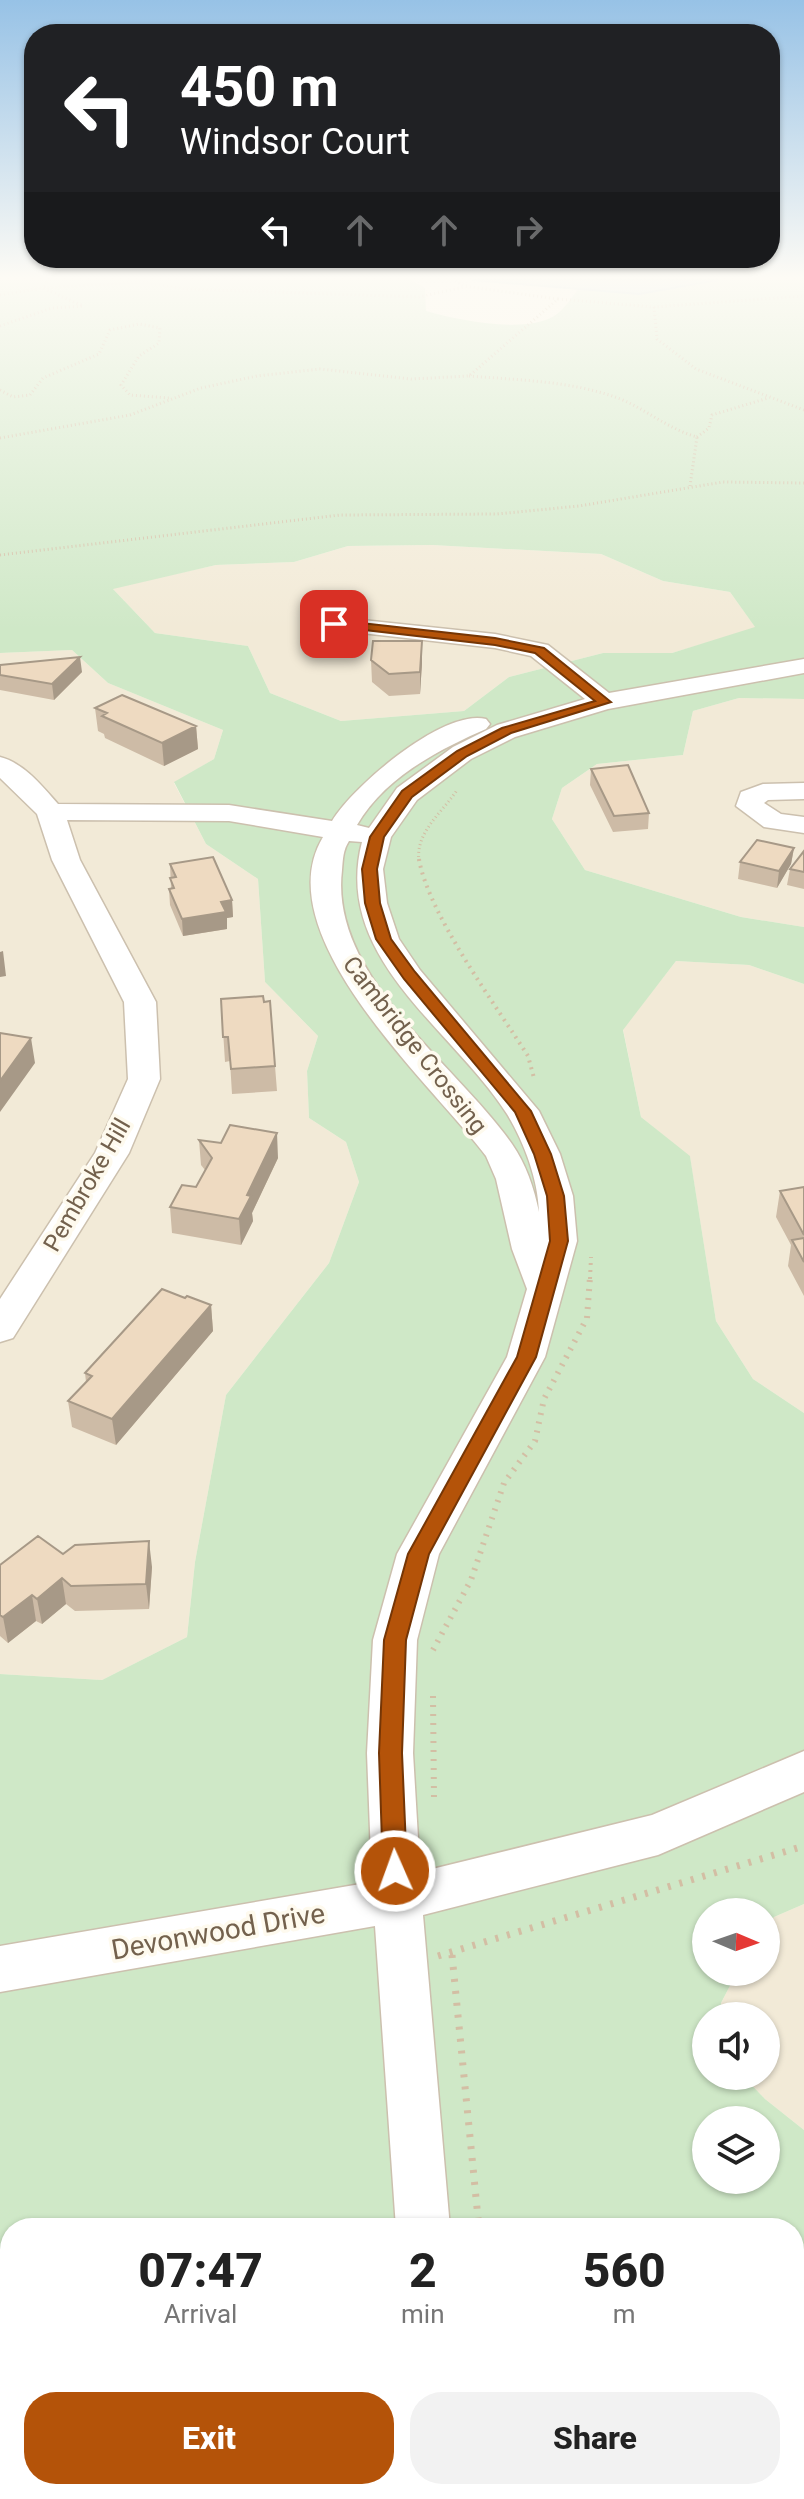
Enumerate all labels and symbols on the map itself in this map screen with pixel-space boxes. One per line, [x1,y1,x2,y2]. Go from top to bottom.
pin [300,590,368,658]
street label: Cambridge Crossing [337,951,493,1139]
street label: Pembroke Hill [38,1113,136,1257]
position arrow [353,1829,437,1913]
street label: Devonwood Drive [109,1896,328,1967]
north arrow [692,1898,780,1986]

